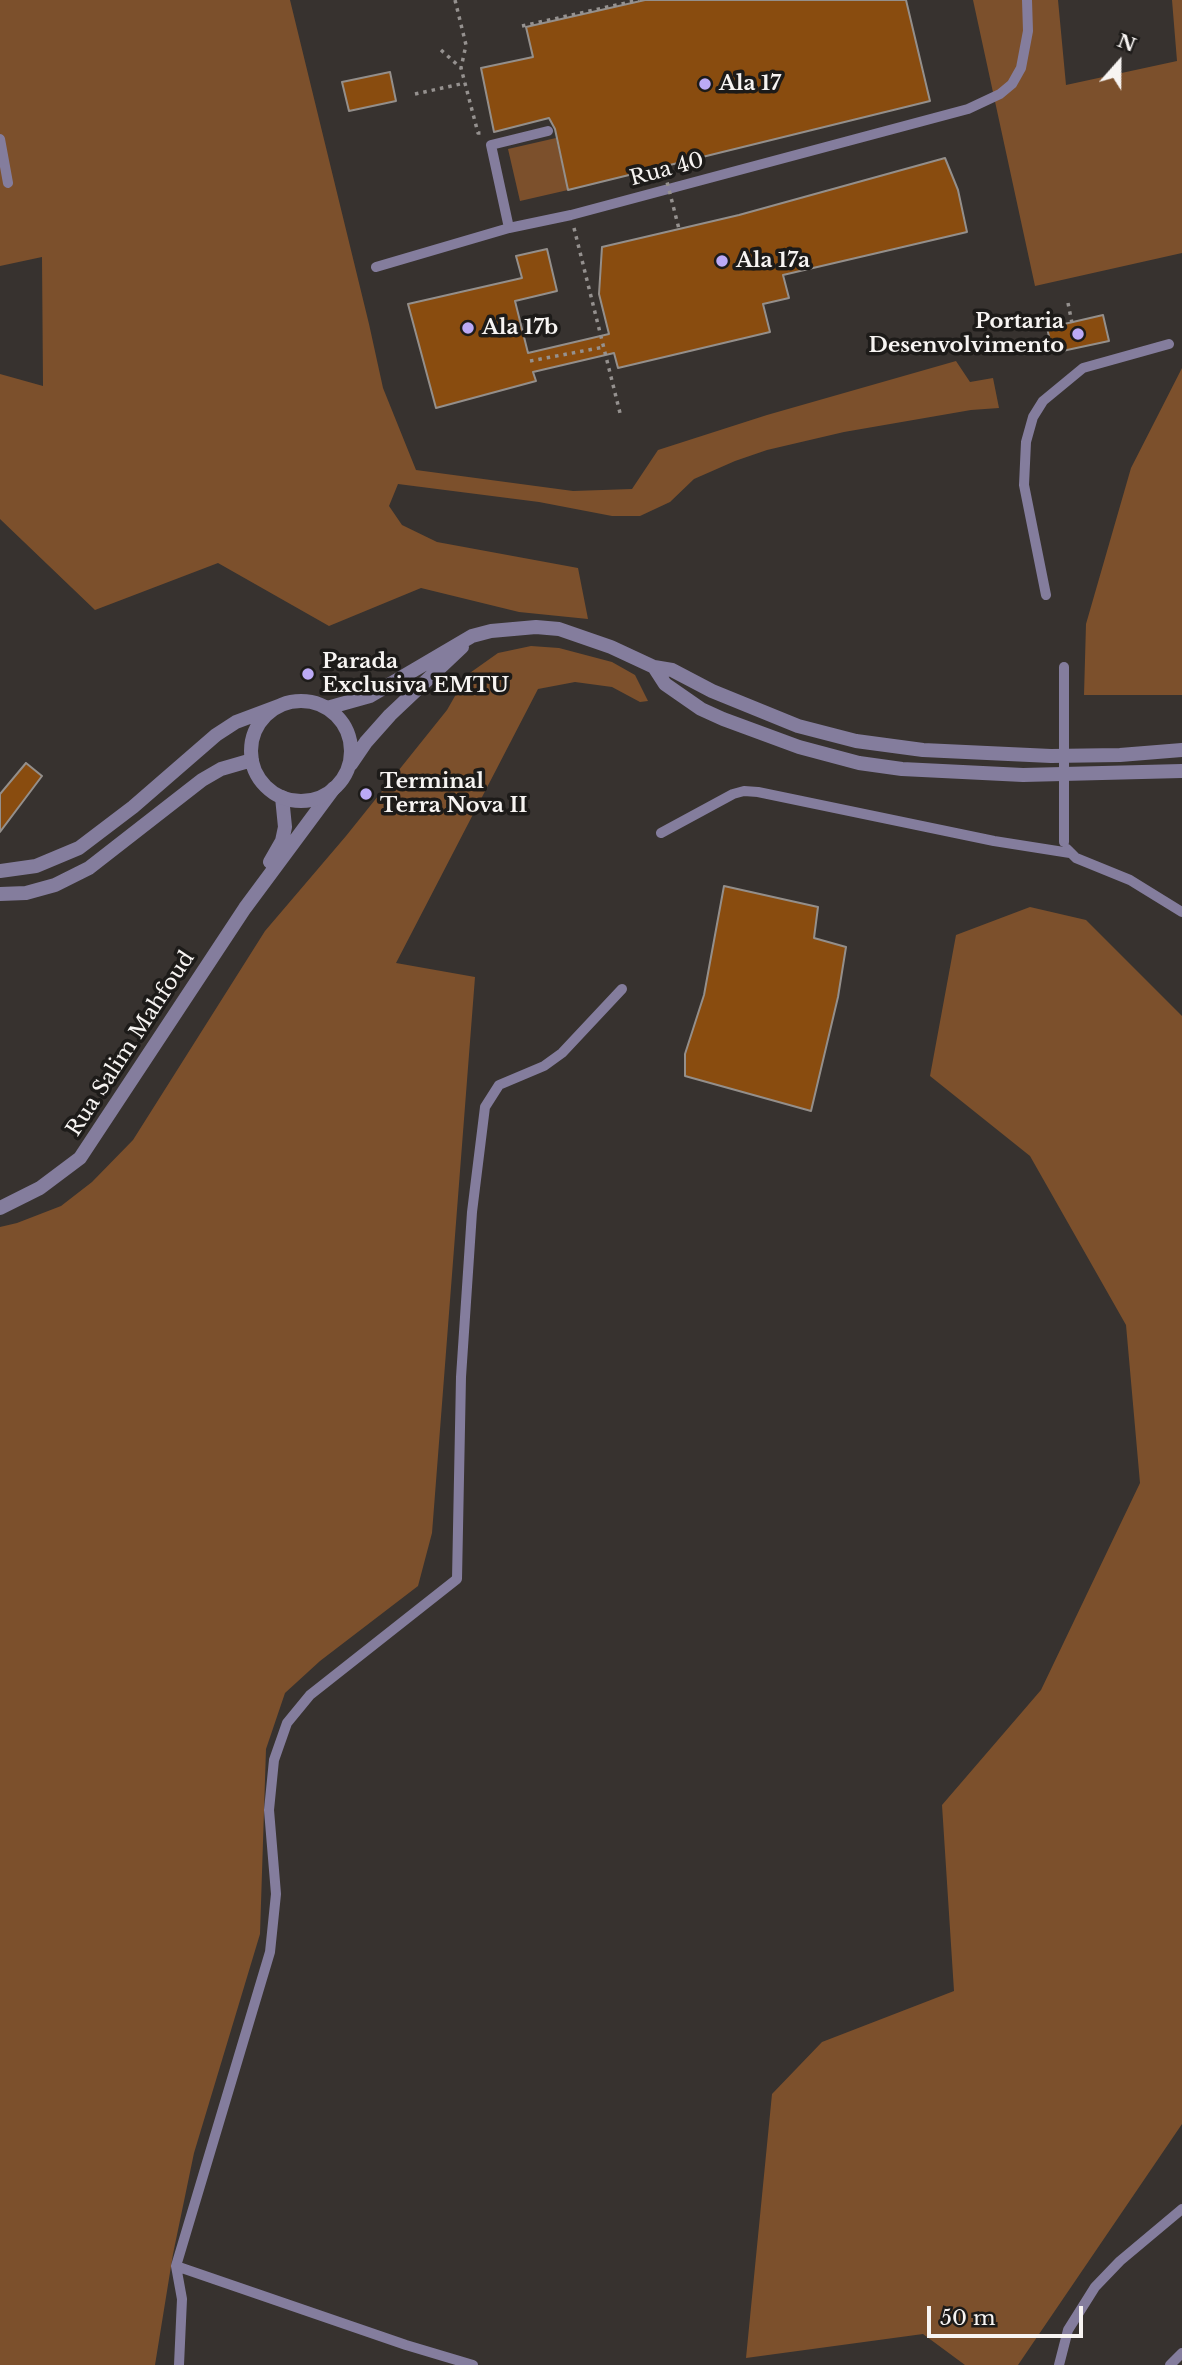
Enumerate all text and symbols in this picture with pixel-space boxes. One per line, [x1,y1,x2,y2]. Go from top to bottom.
north arrow [1084,28,1154,98]
text: N [1114,29,1139,57]
place label: Ala 17 [719,71,781,97]
marker: Ala 17 [697,76,713,92]
street label: Rua 40 [627,148,707,192]
place label: Ala 17a [736,248,810,274]
marker: Ala 17a [714,253,730,269]
place label: Portaria Desenvolvimento [869,309,1064,359]
place label: Ala 17b [482,315,558,341]
marker: Ala 17b [460,320,476,336]
marker: Portaria Desenvolvimento [1070,326,1086,342]
place label: Parada Exclusiva EMTU [322,649,509,699]
marker: Parada Exclusiva EMTU [300,666,316,682]
place label: Terminal Terra Nova II [380,769,528,819]
marker: Terminal Terra Nova II [358,786,374,802]
street label: Rua Salim Mahfoud [62,947,200,1141]
scale bar [930,2292,1086,2336]
text: 50 m [940,2305,995,2331]

